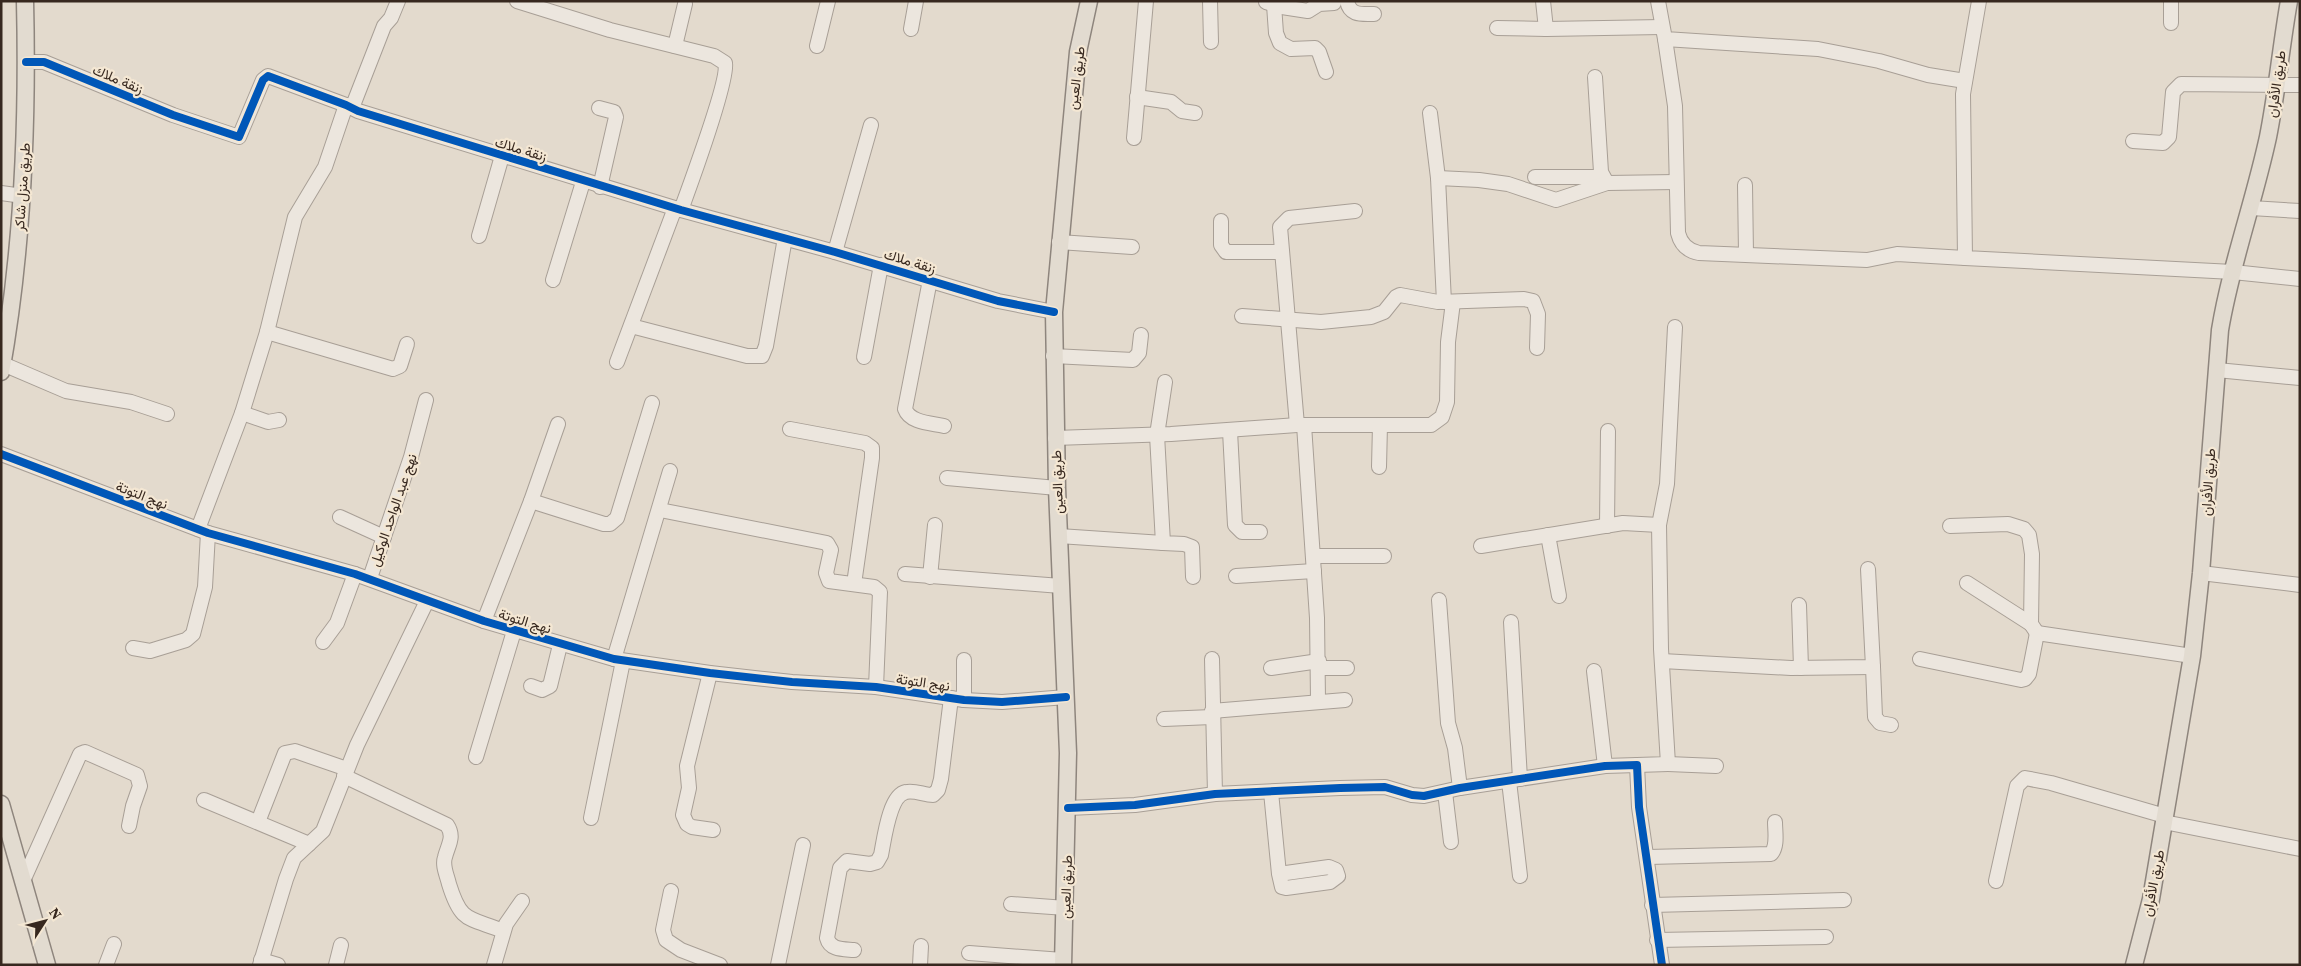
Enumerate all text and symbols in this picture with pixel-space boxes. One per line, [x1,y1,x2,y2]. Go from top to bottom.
street label: طريق العين [1062,45,1090,111]
street label: طريق الأفران [2261,49,2291,119]
street label: زنقة ملاك [89,59,147,99]
street label: زنقة ملاك [492,132,550,166]
street label: طريق منزل شاكر [9,142,35,233]
street label: زنقة ملاك [881,244,939,278]
street label: طريق الأفران [2196,448,2220,516]
street label: طريق العين [1046,450,1068,514]
street label: نهج عبد الواحد الوكيل [364,451,423,569]
street label: نهج التوتة [113,476,171,515]
street label: نهج التوتة [496,604,554,639]
street label: نهج التوتة [895,668,951,697]
street label: طريق الأفران [2137,848,2169,918]
street label: طريق العين [1055,855,1077,919]
north arrow [20,896,70,946]
text: N [44,903,67,923]

